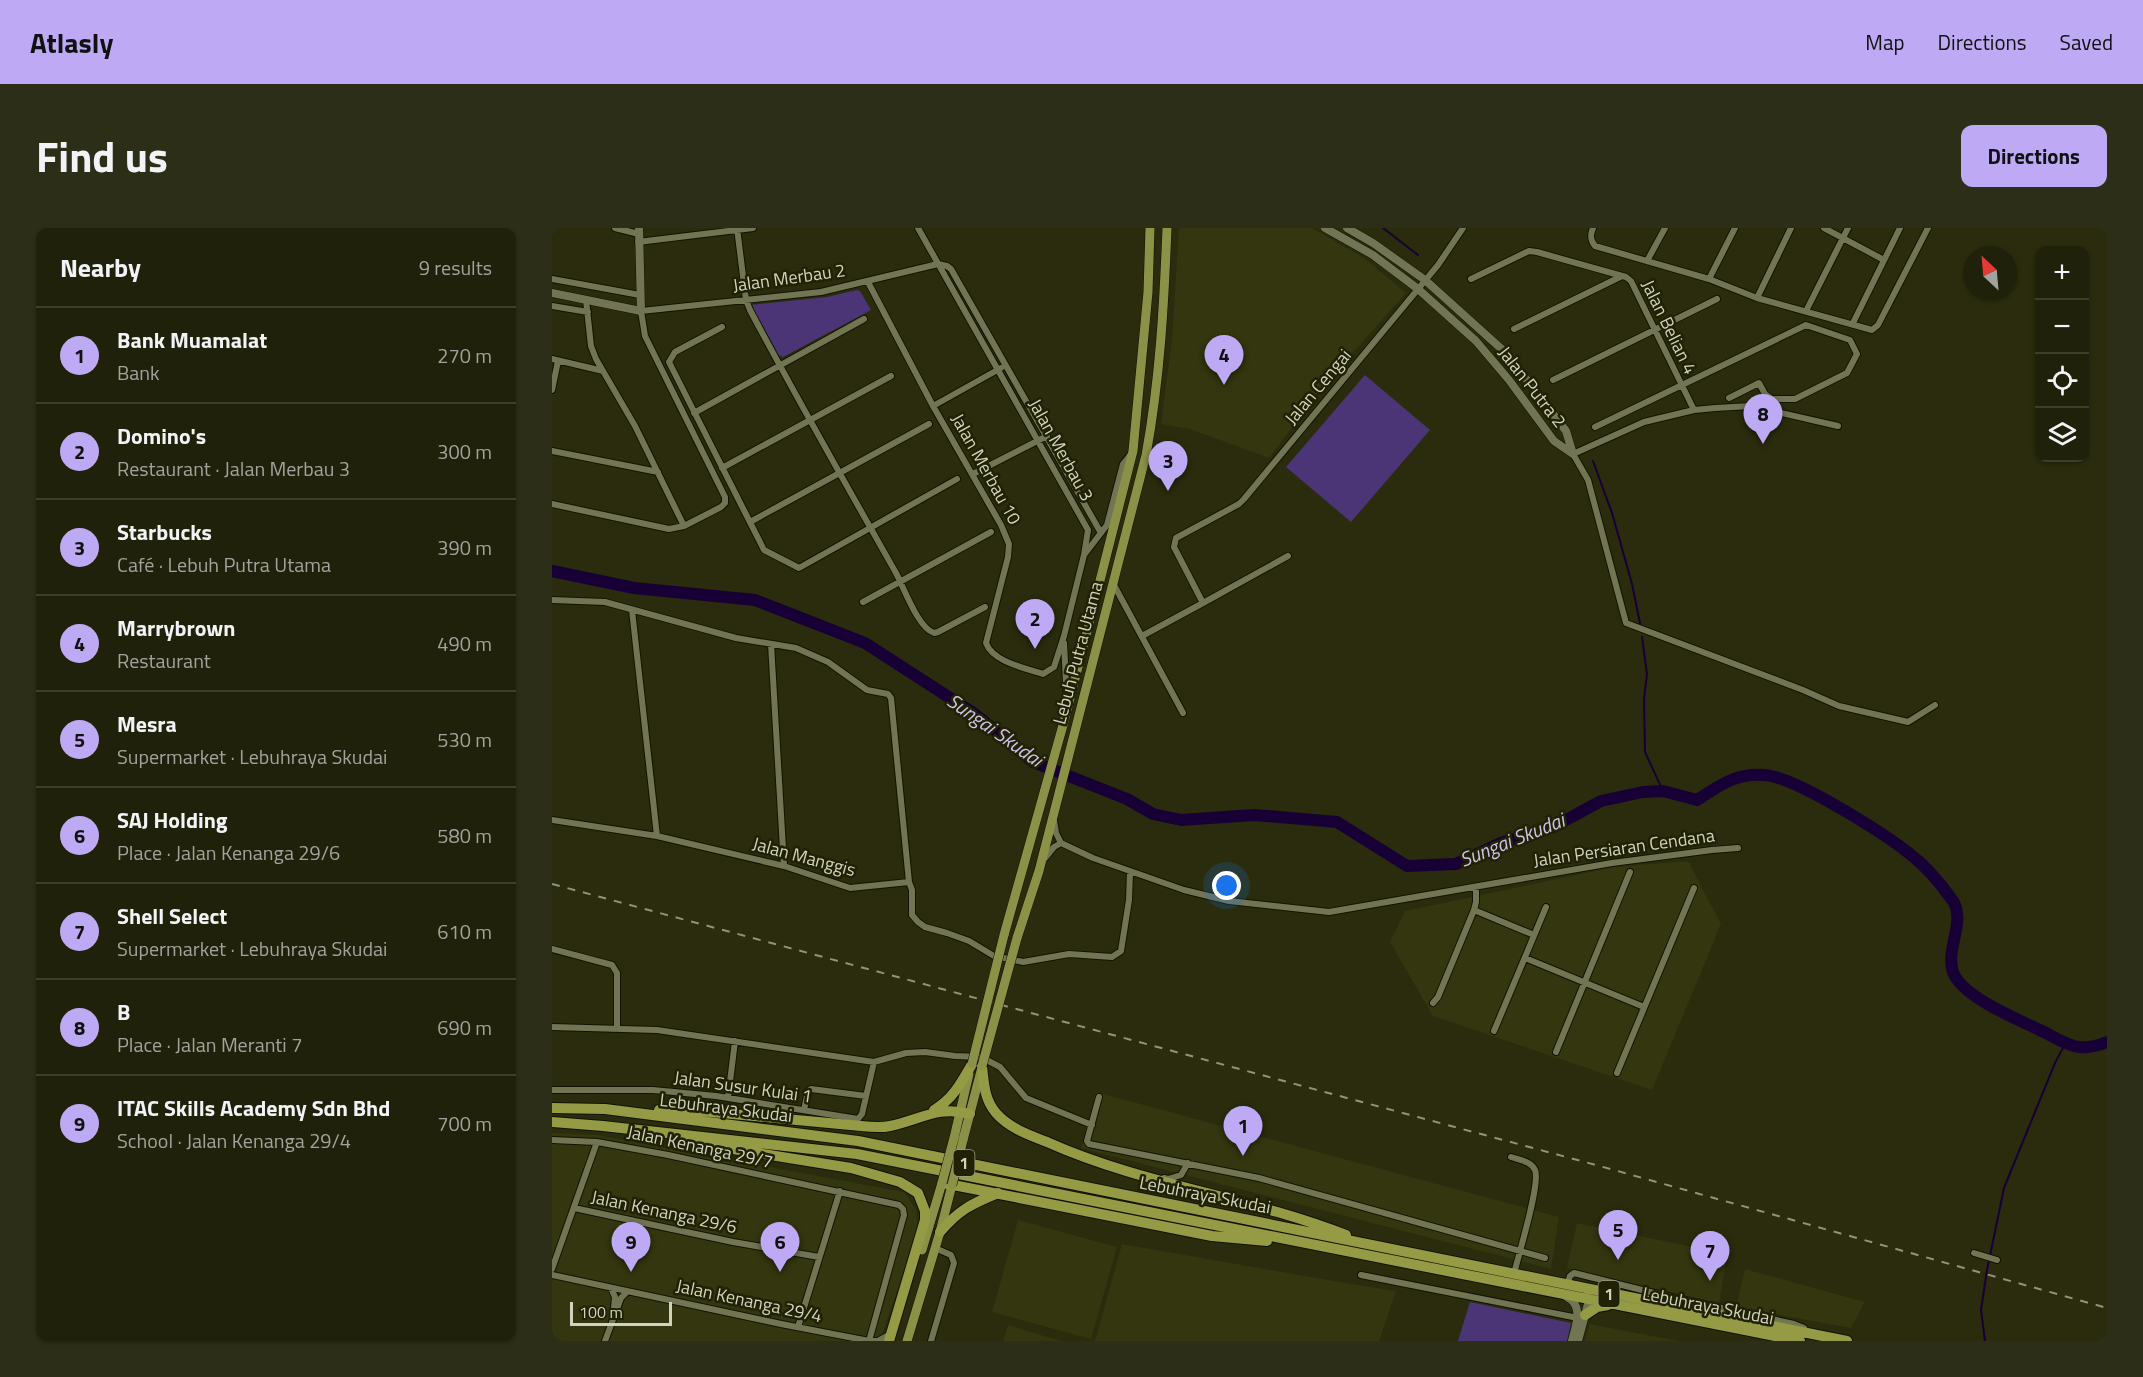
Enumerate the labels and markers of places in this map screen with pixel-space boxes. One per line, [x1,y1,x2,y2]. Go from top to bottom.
pin: 4 [1204,336,1244,385]
pin: 8 [1744,394,1782,444]
pin: 3 [1148,442,1188,491]
pin: 2 [1016,600,1054,649]
pin: 1 [1224,1106,1262,1156]
pin: 5 [1598,1210,1638,1260]
pin: 9 [612,1222,650,1272]
pin: 6 [760,1222,800,1272]
pin: 7 [1690,1232,1730,1281]

